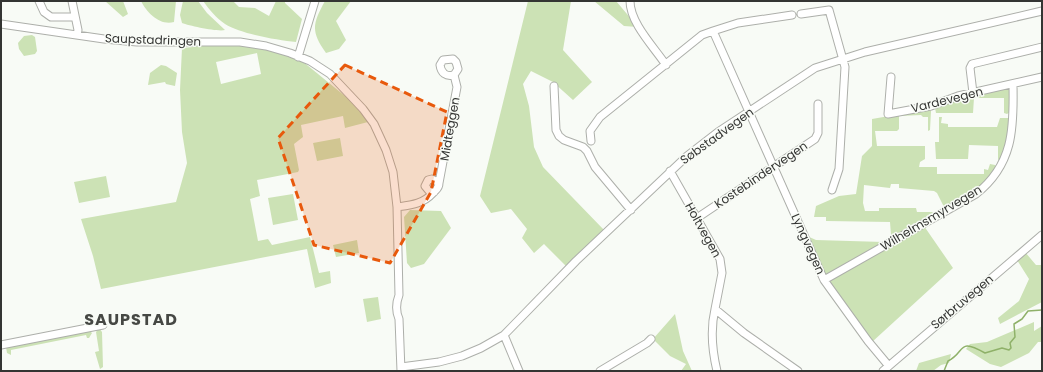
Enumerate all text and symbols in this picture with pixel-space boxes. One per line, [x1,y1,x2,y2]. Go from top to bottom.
street label: Saupstadringen [105,29,201,50]
street label: Vardevegen [909,82,985,117]
street label: Midteggen [436,96,463,162]
street label: Søbstadvegen [676,103,757,168]
street label: Kostebindervegen [711,137,811,212]
street label: Wilhelmsmyrvegen [877,181,985,255]
street label: Holtvegen [681,199,726,260]
street label: Lyngvegen [787,211,829,277]
street label: Sørbruvegen [927,270,997,333]
district label: SAUPSTAD [84,308,178,331]

